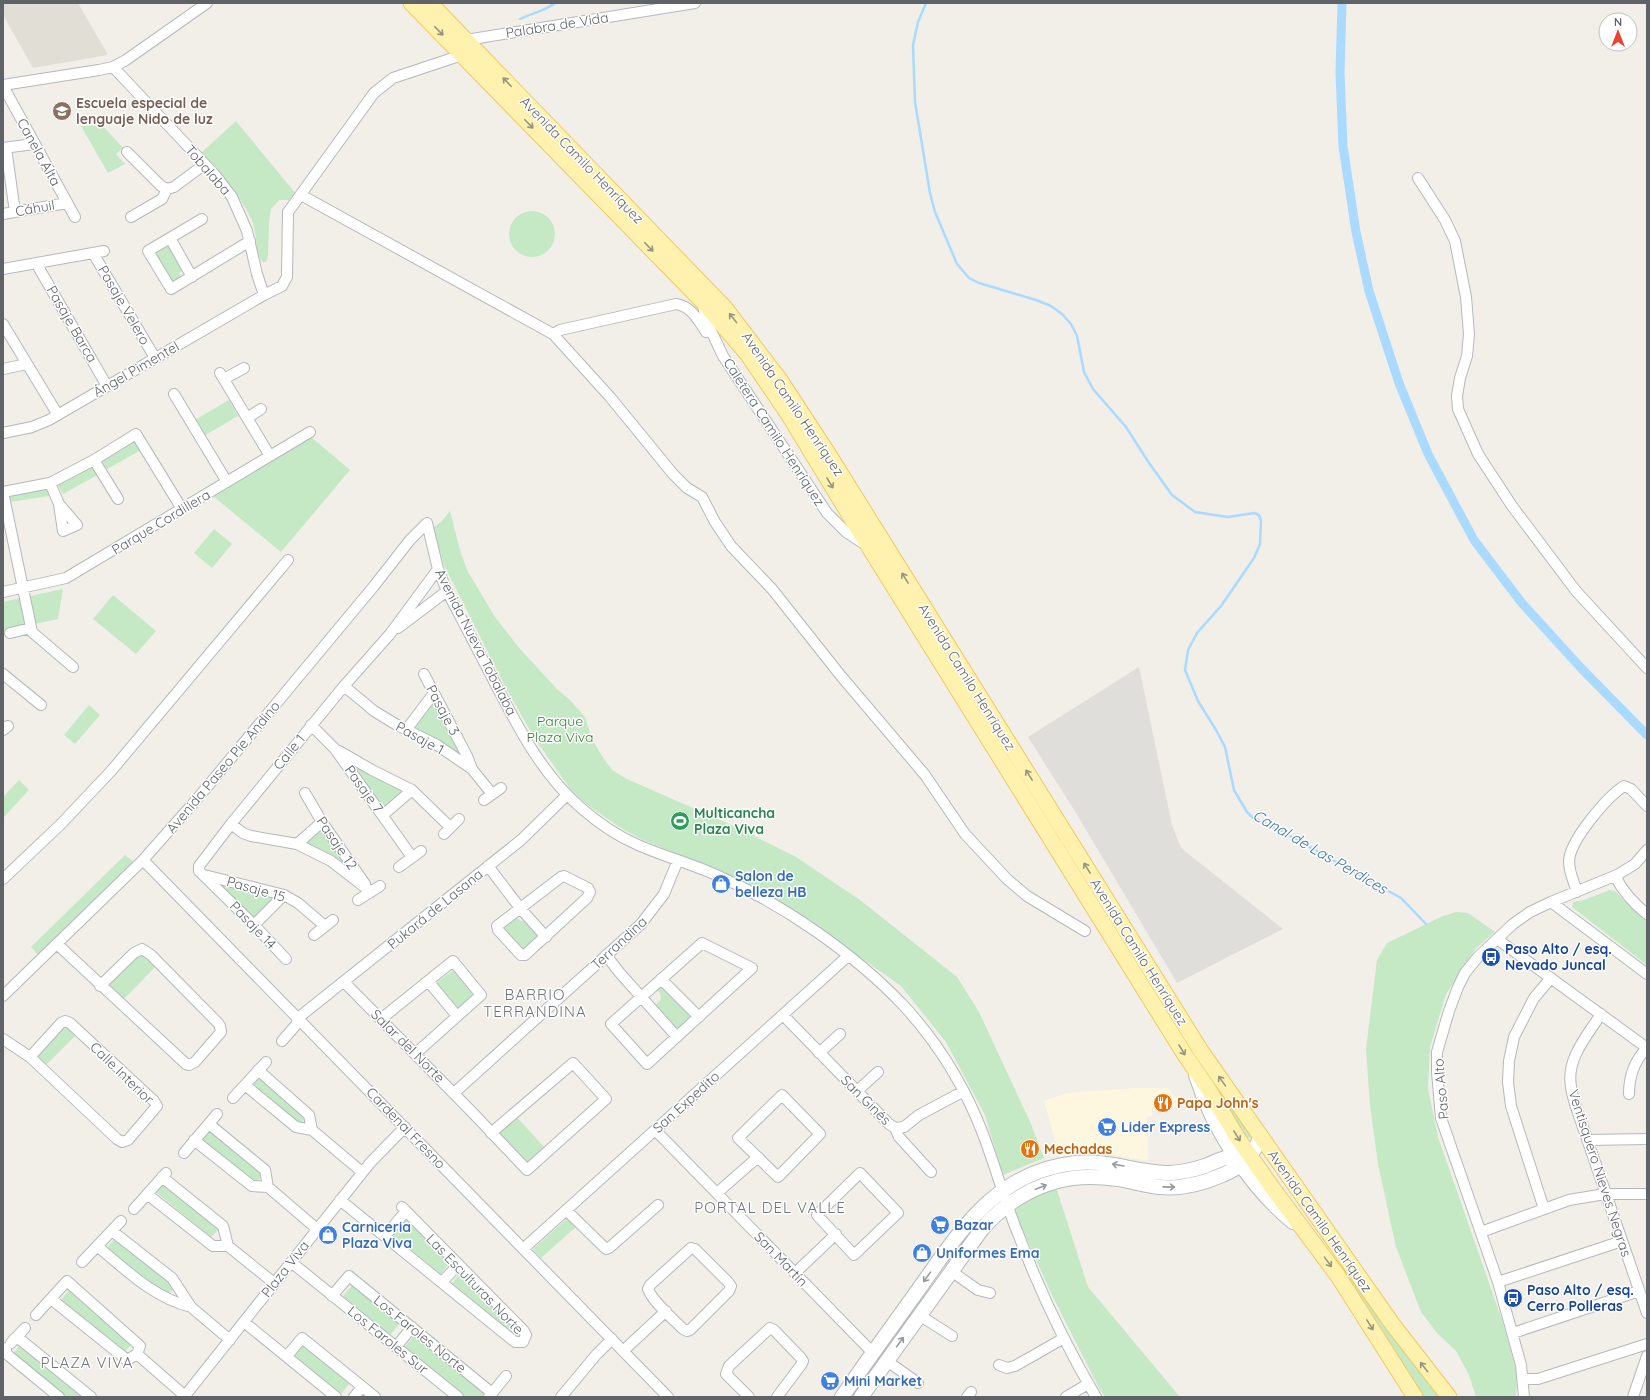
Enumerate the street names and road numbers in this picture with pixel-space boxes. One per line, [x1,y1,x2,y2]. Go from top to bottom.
street label: Palabra de Vida [504,8,610,42]
street label: Avenida Camilo Henríquez [516,93,648,228]
street label: Canela Alta [13,115,65,189]
street label: Tobalaba [181,141,235,199]
street label: Cáhuil [14,196,56,220]
street label: Pasaje Velero [94,262,154,348]
street label: Pasaje Barca [43,282,101,366]
street label: Avenida Camilo Henríquez [738,328,848,480]
street label: Ángel Pimentel [90,337,182,401]
street label: Caletera Camilo Henríquez [719,355,829,510]
street label: Parque Cordillera [108,485,214,559]
street label: Avenida Nueva Tobalaba [431,566,521,718]
street label: Avenida Camilo Henríquez [914,600,1020,754]
street label: Pasaje 3 [422,682,464,738]
street label: Avenida Paseo Pie Andino [162,697,284,837]
street label: Pasaje 1 [393,717,447,759]
street label: Calle 1 [269,730,309,774]
street label: Pasaje 7 [341,762,387,816]
street label: Pasaje 12 [313,813,361,873]
street label: Pukará de Lasana [384,865,486,953]
street label: Pasaje 15 [225,872,287,906]
street label: Avenida Camilo Henríquez [1086,875,1192,1029]
street label: Pasaje 14 [226,897,280,953]
street label: Terrandina [587,913,651,973]
street label: Salar del Norte [367,1005,449,1087]
street label: Calle Interior [86,1038,158,1108]
street label: Paso Alto [1429,1058,1453,1120]
street label: San Expedito [649,1067,723,1137]
street label: San Ginés [837,1071,895,1129]
street label: Cardenal Fresno [362,1083,450,1173]
street label: Ventisquero Nieves Negras [1564,1087,1636,1259]
street label: Avenida Camilo Henríquez [1264,1146,1376,1296]
street label: San Martín [750,1228,812,1290]
street label: Las Esculturas Norte [422,1230,528,1338]
street label: Plaza Viva [257,1237,313,1301]
street label: Los Faroles Norte [370,1291,470,1377]
street label: Los Faroles Sur [344,1302,432,1378]

